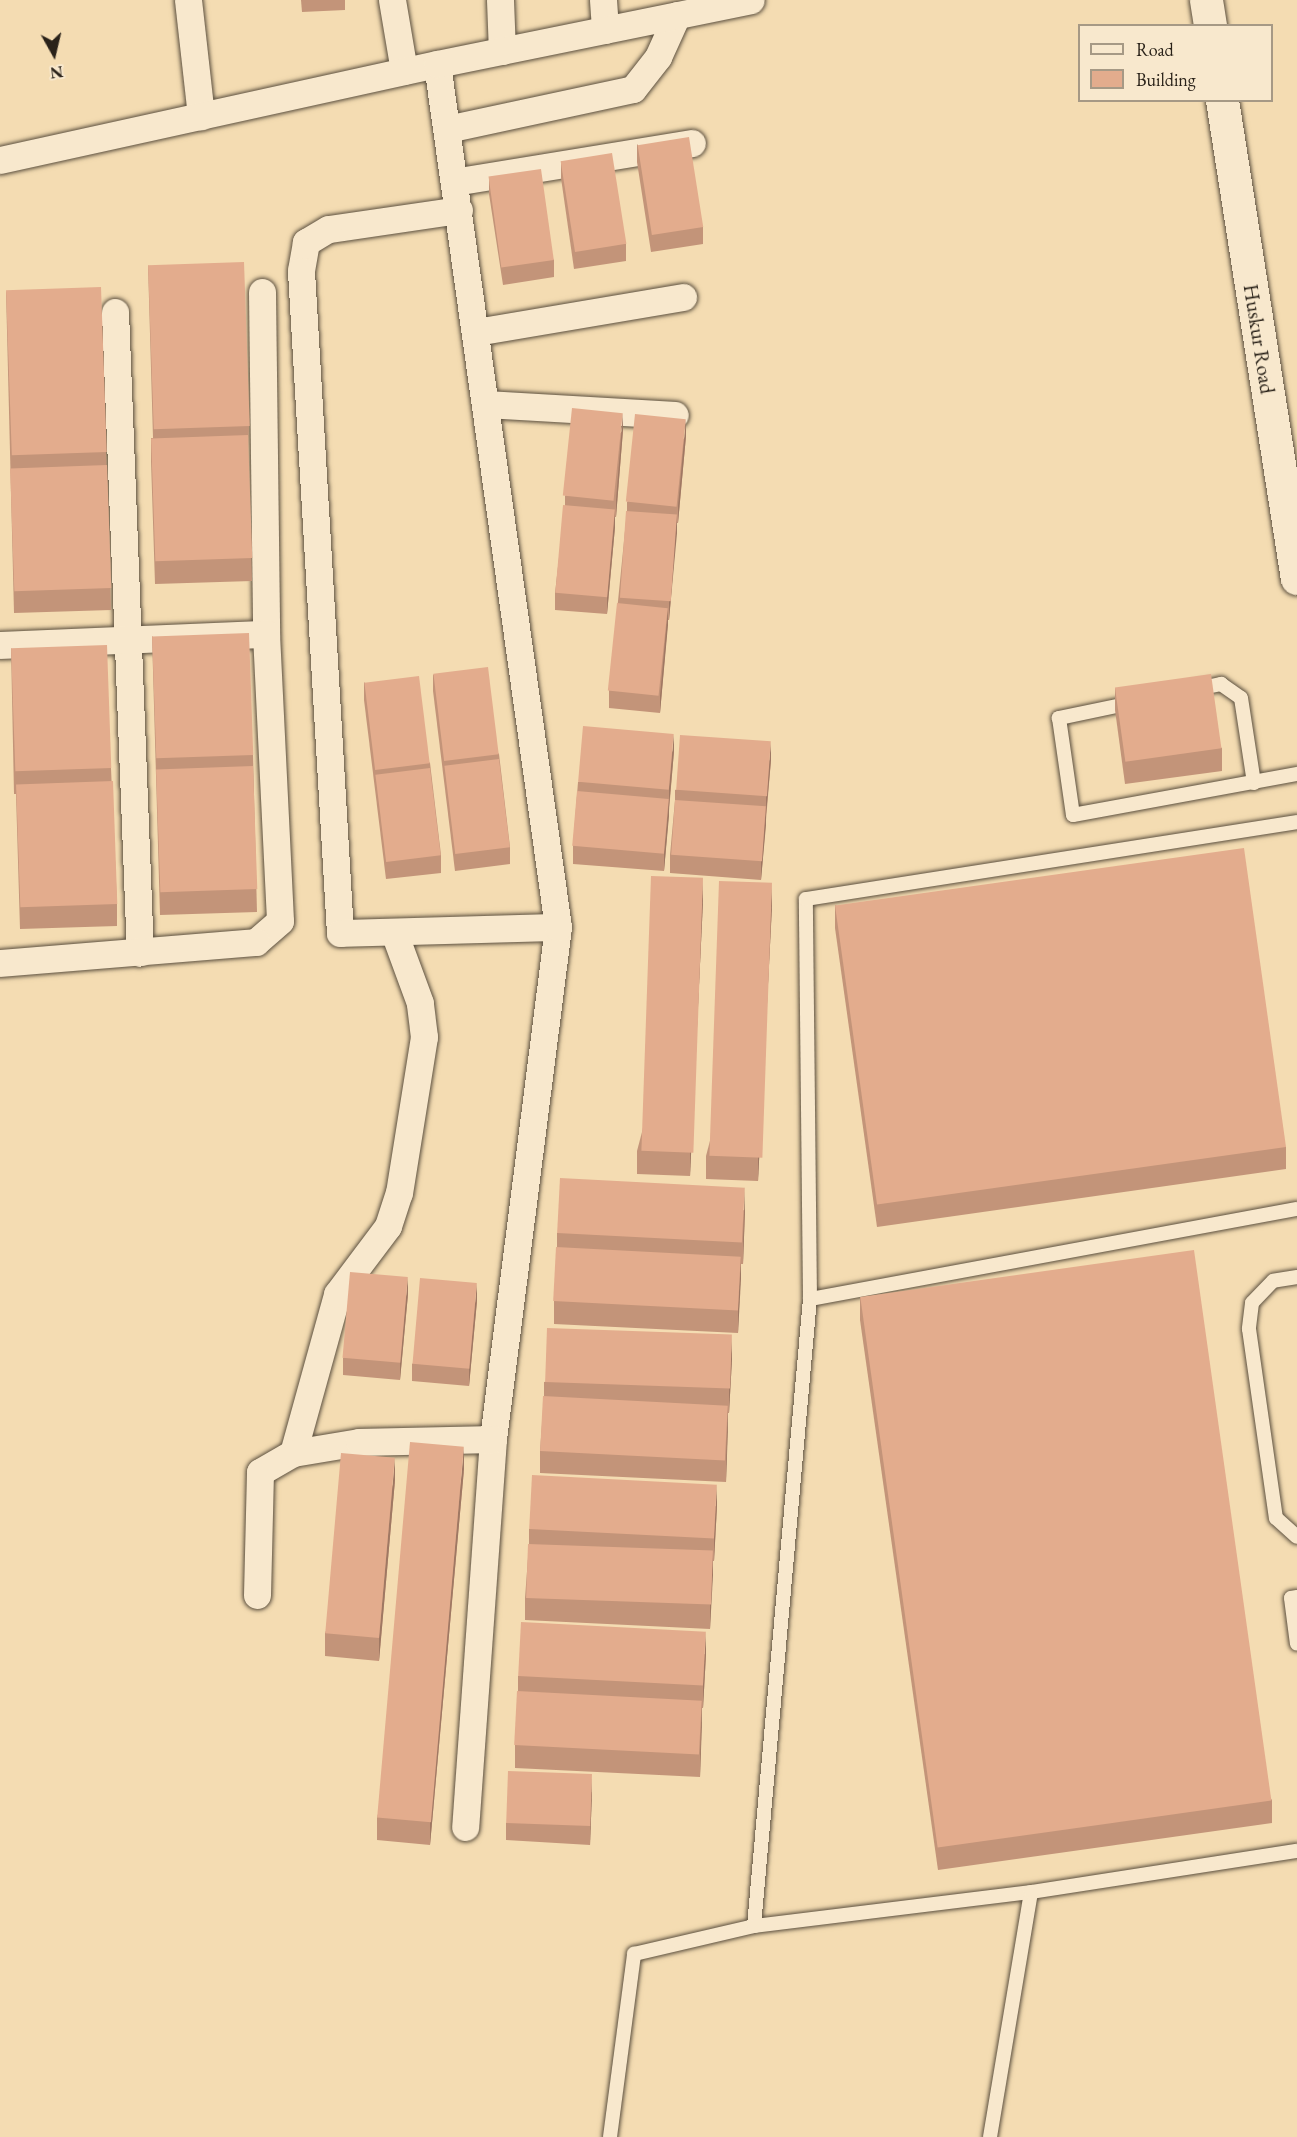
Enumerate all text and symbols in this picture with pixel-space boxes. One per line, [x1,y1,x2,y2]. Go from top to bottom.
north arrow [24,24,84,84]
legend [1078,24,1273,102]
text: Road [1136,38,1174,61]
text: N [49,61,64,84]
text: Building [1136,68,1196,91]
street label: Huskur Road [1238,282,1280,396]

